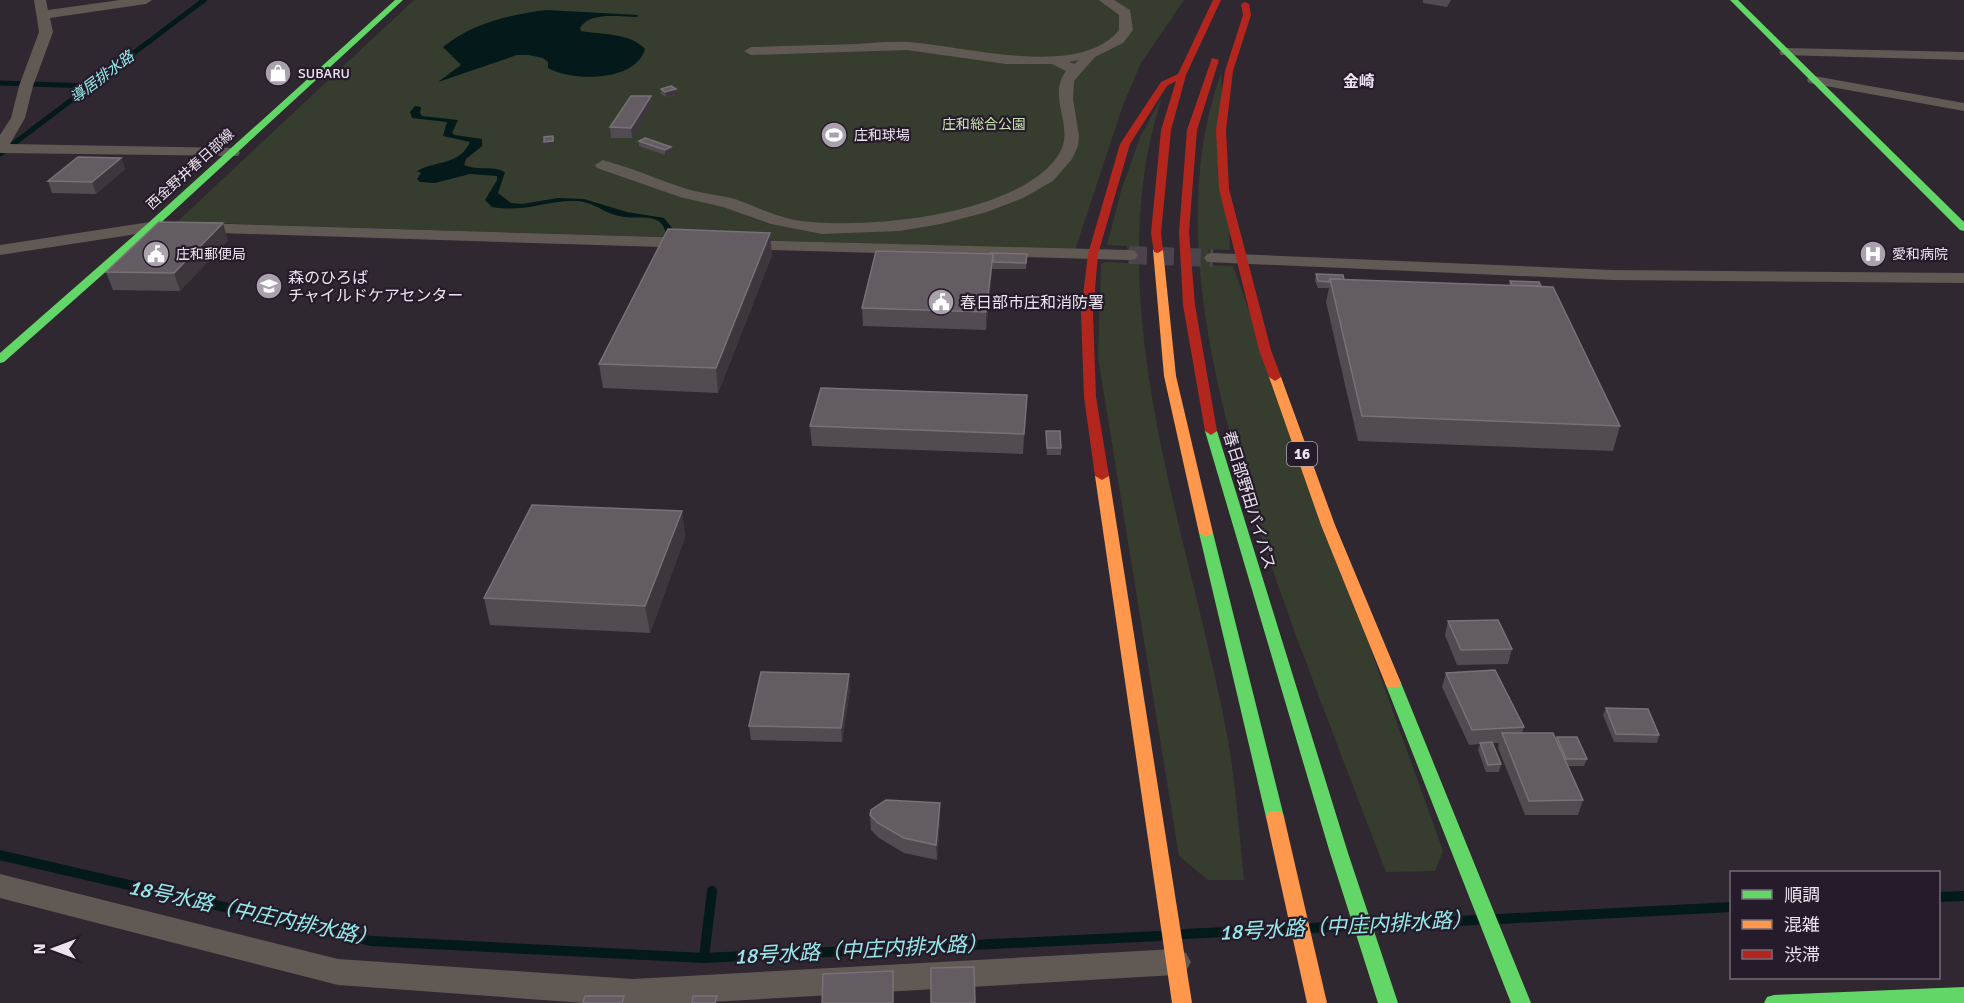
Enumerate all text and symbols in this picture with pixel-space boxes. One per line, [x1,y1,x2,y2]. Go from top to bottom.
water label: 導居排水路 [67,46,139,107]
shop icon: SUBARU [263,58,293,88]
place label: SUBARU [298,65,350,82]
district label: 金崎 [1343,72,1375,92]
park label: 庄和総合公園 [942,116,1026,133]
sports icon: 庄和球場 [819,120,849,150]
street label: 西金野井春日部線 [143,126,238,213]
place label: 庄和球場 [854,127,910,144]
public building icon: 庄和郵便局 [141,239,171,269]
hospital icon: 愛和病院 [1858,239,1888,269]
place label: 庄和郵便局 [176,246,246,263]
place label: 愛和病院 [1892,246,1948,263]
place label: 森のひろば チャイルドケアセンター [288,268,464,306]
school or university icon: 森のひろば チャイルドケアセンター [254,271,284,301]
public building icon: 春日部市庄和消防署 [926,287,956,317]
place label: 春日部市庄和消防署 [960,293,1104,313]
street label: 春日部野田バイパス [1218,429,1280,572]
road number: 16 [1287,442,1317,466]
legend [1730,871,1940,979]
water label: 18号水路（中庄内排水路） [126,874,380,952]
text: 順調 [1784,884,1820,906]
water label: 18号水路（中庄内排水路） [1219,906,1473,946]
text: 混雑 [1784,914,1820,936]
north arrow [24,919,84,979]
water label: 18号水路（中庄内排水路） [734,930,988,970]
text: N [30,943,50,955]
text: 渋滞 [1784,944,1820,966]

